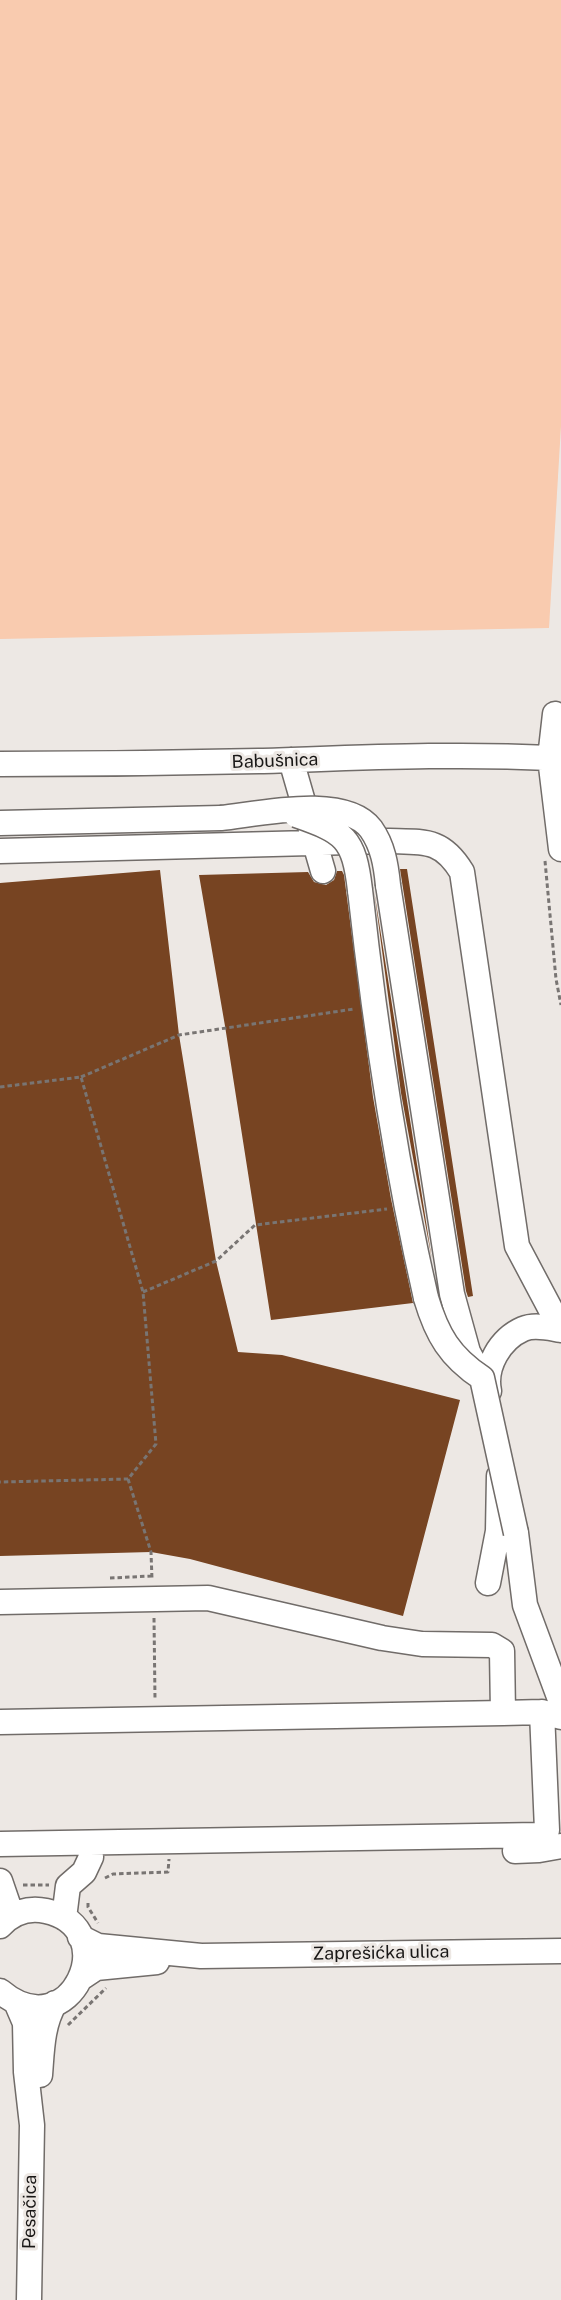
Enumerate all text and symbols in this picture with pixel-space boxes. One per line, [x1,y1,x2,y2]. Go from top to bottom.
street label: Babušnica [231,749,319,773]
street label: Zaprešićka ulica [312,1941,450,1965]
street label: Pesačica [19,2175,41,2249]

